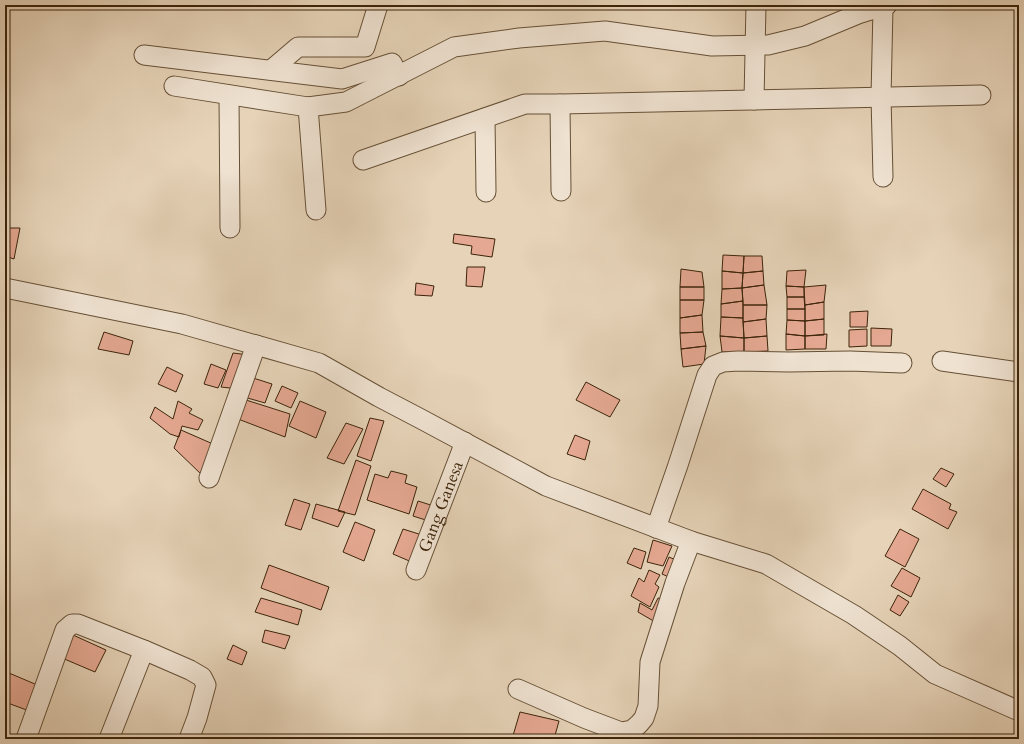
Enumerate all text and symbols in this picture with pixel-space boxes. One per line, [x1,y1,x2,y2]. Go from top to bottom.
street label: Gang Ganesa [413,457,469,556]

